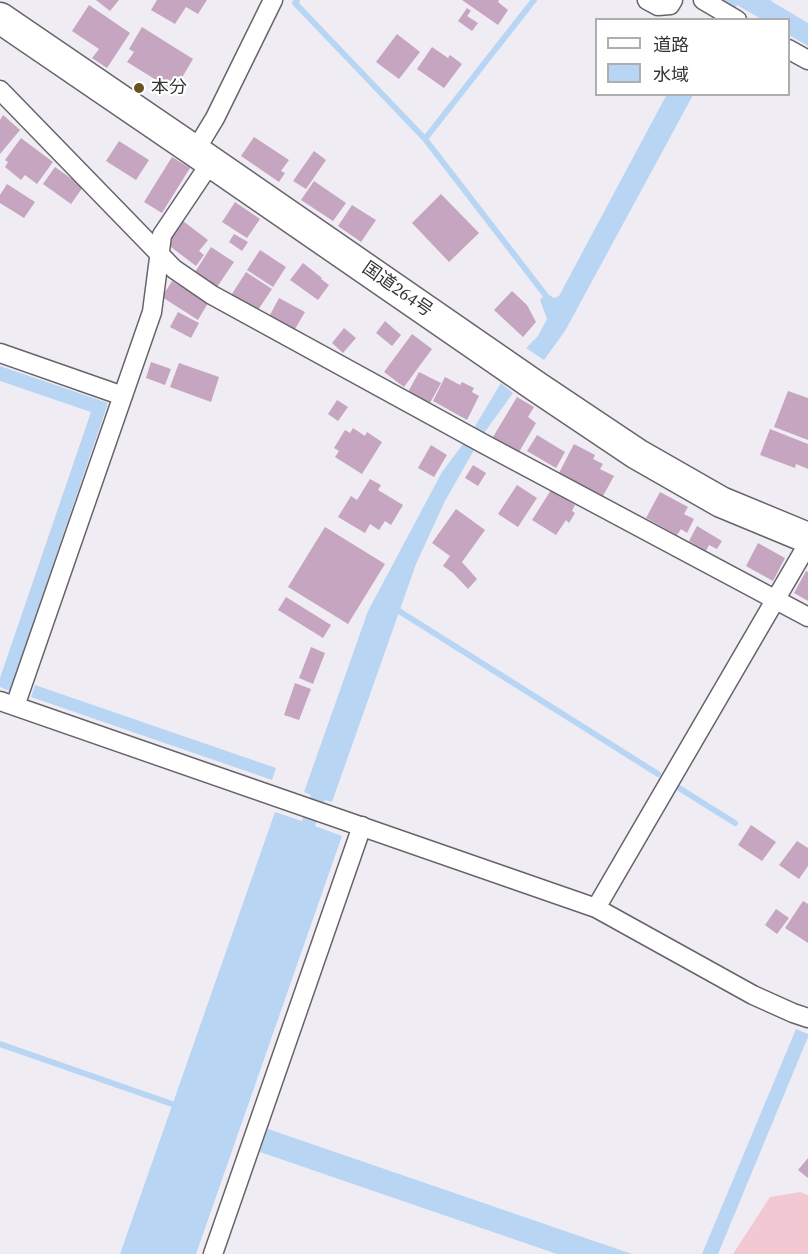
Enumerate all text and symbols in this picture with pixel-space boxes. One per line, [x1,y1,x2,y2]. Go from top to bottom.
legend [595,18,790,96]
text: 道路 [653,32,689,57]
text: 水域 [653,62,689,87]
place label: 本分 [151,77,187,99]
marker: 本分 [132,81,146,95]
street label: 国道264号 [358,258,436,322]

